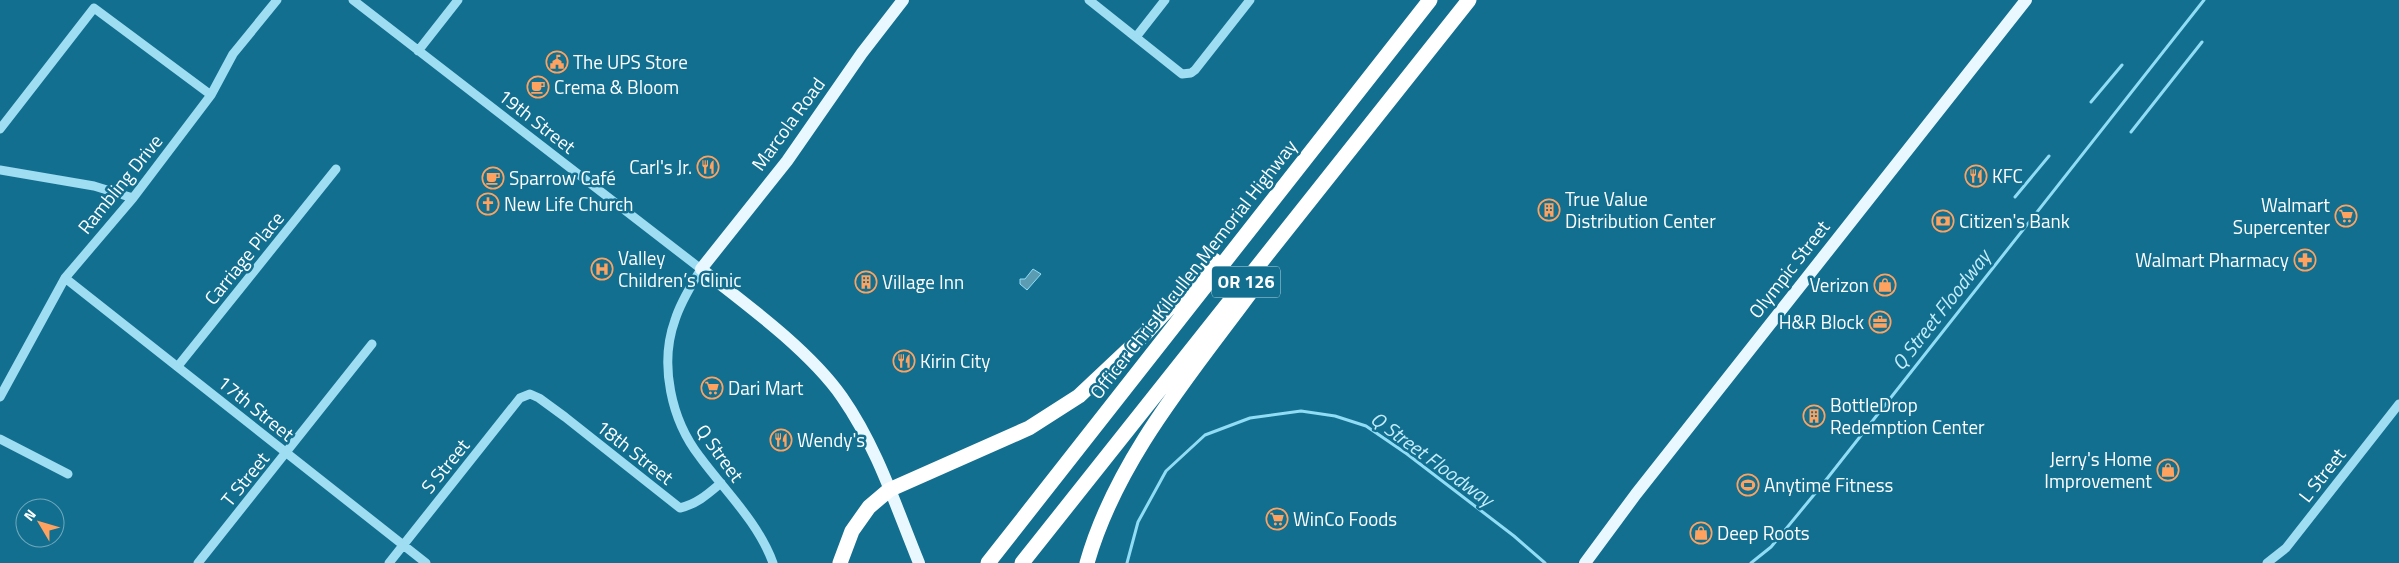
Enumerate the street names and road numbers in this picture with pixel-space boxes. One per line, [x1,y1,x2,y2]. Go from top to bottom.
street label: Marcola Road [744,71,831,176]
street label: 19th Street [492,81,582,160]
street label: Rambling Drive [70,127,169,240]
street label: Officer Chris Kilcullen Memorial Highway [1082,133,1303,405]
street label: Carriage Place [197,205,290,311]
street label: Olympic Street [1741,213,1836,324]
road number: OR 126 [1212,266,1280,298]
street label: 17th Street [212,368,301,448]
street label: 18th Street [590,412,680,491]
street label: Q Street [689,418,752,488]
street label: S Street [413,432,476,499]
street label: L Street [2291,441,2352,508]
street label: T Street [213,445,276,512]

